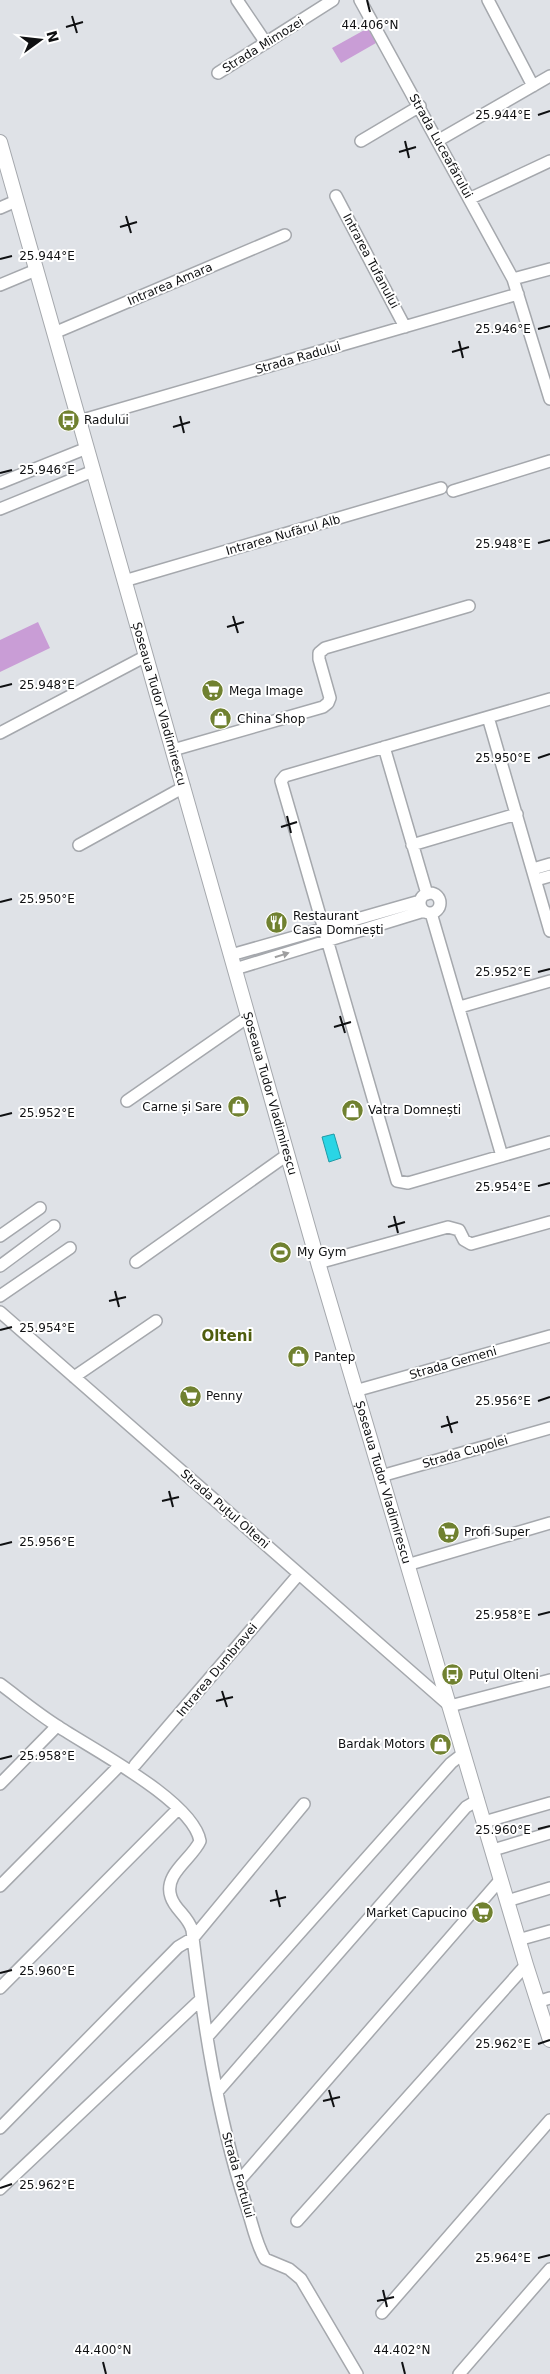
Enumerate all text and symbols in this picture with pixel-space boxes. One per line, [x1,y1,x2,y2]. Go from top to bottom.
street label: Strada Mimozei [220,14,306,76]
north arrow [15,15,65,65]
text: 44.406°N [342,18,398,32]
text: N [43,29,62,44]
street label: Strada Luceafărului [406,91,476,201]
text: 25.944°E [475,108,531,122]
street label: Intrarea Tufanului [340,211,402,311]
text: 25.944°E [19,249,75,263]
street label: Intrarea Amara [125,260,215,308]
text: 25.946°E [475,322,531,336]
street label: Strada Radului [254,339,342,377]
bus stop icon: Radului [56,408,80,432]
place label: Radului [84,413,129,427]
text: 25.946°E [19,463,75,477]
street label: Intrarea Nufărul Alb [224,512,342,558]
text: 25.948°E [475,537,531,551]
street label: Șoseaua Tudor Vladimirescu [130,621,189,787]
text: 25.948°E [19,678,75,692]
supermarket icon: Mega Image [201,679,225,703]
place label: Mega Image [229,684,303,698]
shop icon: China Shop [209,707,233,731]
place label: China Shop [237,712,305,726]
text: 25.950°E [475,751,531,765]
text: 25.950°E [19,892,75,906]
place label: Restaurant Casa Domnești [293,909,384,937]
restaurant icon: Restaurant Casa Domnești [265,911,289,935]
one-way arrow [274,950,289,958]
text: 25.952°E [475,965,531,979]
street label: Șoseaua Tudor Vladimirescu [240,1010,300,1177]
shop icon: Carne și Sare [226,1095,250,1119]
shop icon: Vatra Domnești [340,1098,364,1122]
place label: Carne și Sare [142,1100,222,1114]
place label: Vatra Domnești [368,1103,461,1117]
text: 25.952°E [19,1106,75,1120]
text: 25.954°E [475,1180,531,1194]
sports icon: My Gym [269,1240,293,1264]
place label: My Gym [297,1245,346,1259]
text: 25.954°E [19,1321,75,1335]
district label: Olteni [201,1327,253,1345]
street label: Strada Gemeni [408,1344,498,1382]
shop icon: Pantep [286,1345,310,1369]
place label: Pantep [314,1350,355,1364]
supermarket icon: Penny [178,1384,202,1408]
place label: Penny [206,1389,243,1403]
text: 25.956°E [475,1394,531,1408]
street label: Șoseaua Tudor Vladimirescu [352,1399,414,1565]
street label: Strada Cupolei [421,1433,509,1471]
street label: Strada Puțul Olteni [178,1467,272,1551]
supermarket icon: Profi Super [436,1520,460,1544]
place label: Profi Super [464,1525,530,1539]
text: 25.956°E [19,1535,75,1549]
text: 25.958°E [475,1608,531,1622]
street label: Intrarea Dumbravei [174,1620,260,1720]
bus stop icon: Puțul Olteni [441,1663,465,1687]
place label: Puțul Olteni [469,1668,539,1682]
shop icon: Bardak Motors [429,1732,453,1756]
place label: Bardak Motors [338,1737,425,1751]
text: 25.958°E [19,1749,75,1763]
text: 25.960°E [475,1823,531,1837]
supermarket icon: Market Capucino [471,1901,495,1925]
place label: Market Capucino [366,1906,467,1920]
text: 25.960°E [19,1964,75,1978]
text: 25.962°E [475,2037,531,2051]
street label: Strada Fortului [219,2130,257,2220]
text: 25.962°E [19,2178,75,2192]
text: 25.964°E [475,2251,531,2265]
text: 44.400°N [75,2343,131,2357]
text: 44.402°N [374,2343,430,2357]

